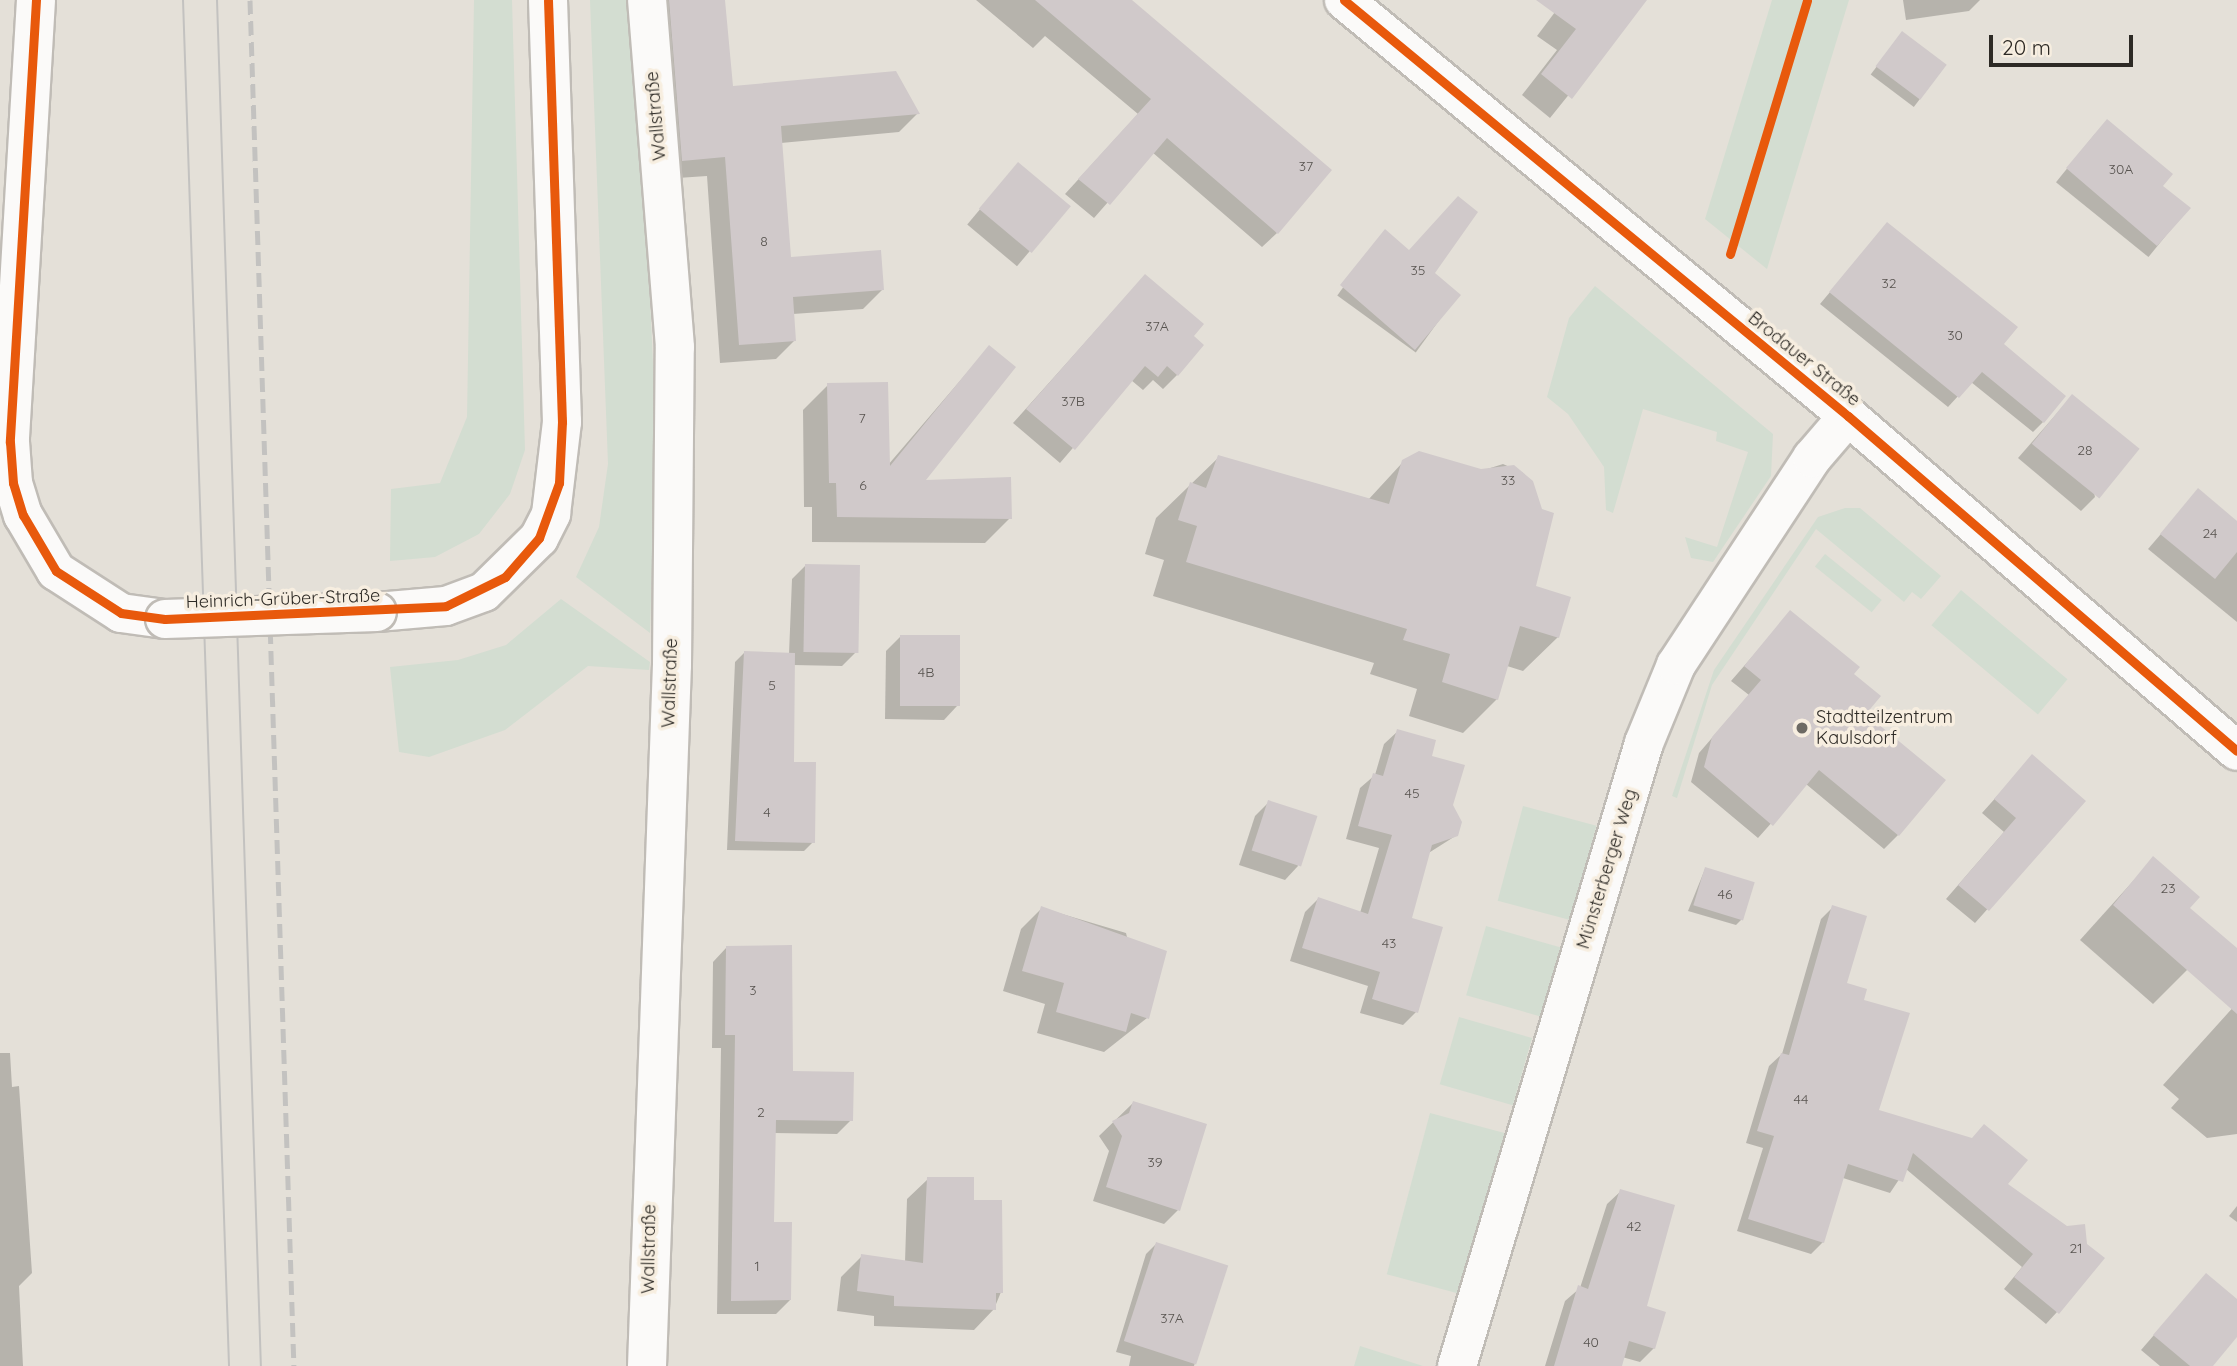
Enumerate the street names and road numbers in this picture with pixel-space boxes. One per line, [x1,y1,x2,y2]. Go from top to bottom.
street label: Wallstraße [641,70,671,162]
street label: Brodauer Straße [1744,307,1864,411]
street label: Heinrich-Grüber-Straße [186,585,380,613]
street label: Wallstraße [658,638,682,728]
street label: Münsterberger Weg [1572,786,1642,952]
street label: Wallstraße [637,1204,661,1294]

